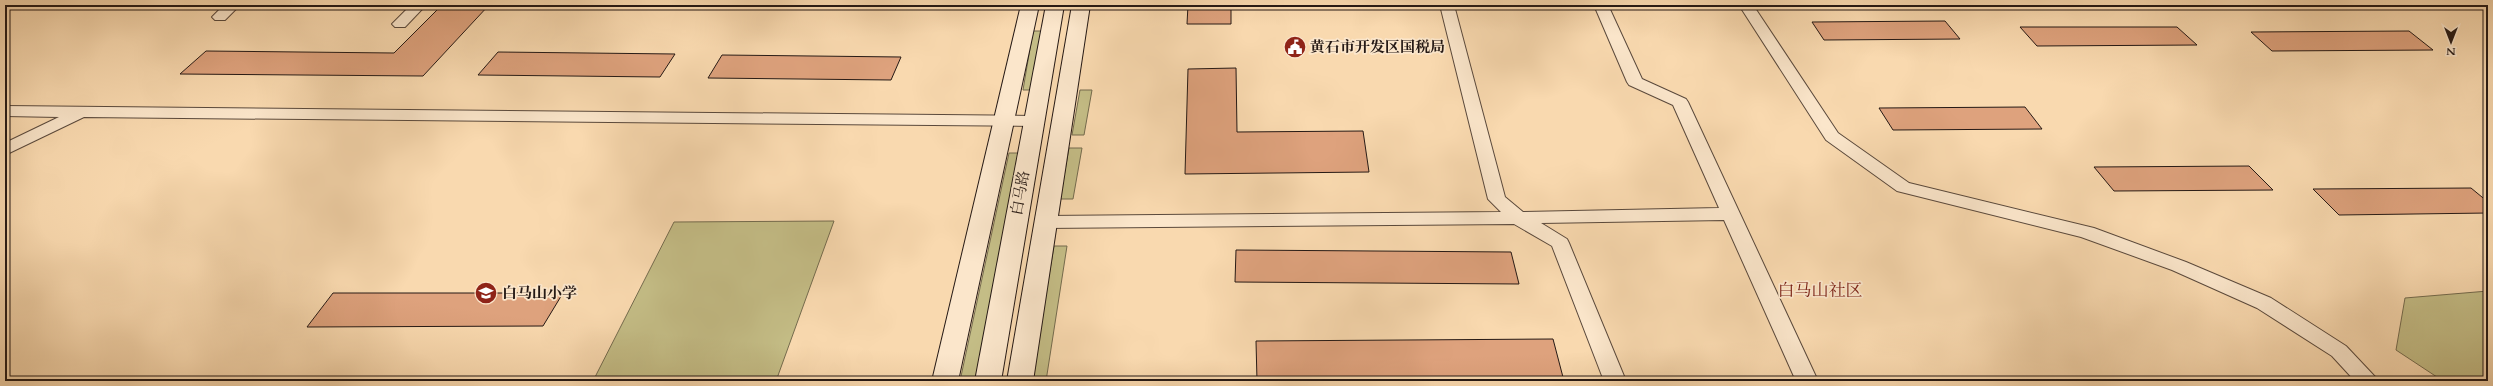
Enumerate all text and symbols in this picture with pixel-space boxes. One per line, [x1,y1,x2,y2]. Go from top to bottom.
north arrow [2431,22,2471,62]
public building icon: 黄石市开发区国税局 [1282,34,1308,60]
place label: 黄石市开发区国税局 [1310,37,1445,57]
text: N [2446,44,2456,59]
street label: 白马路 [1006,169,1034,217]
district label: 白马山社区 [1778,279,1863,302]
school or university icon: 白马山小学 [473,280,499,306]
place label: 白马山小学 [502,283,577,303]

